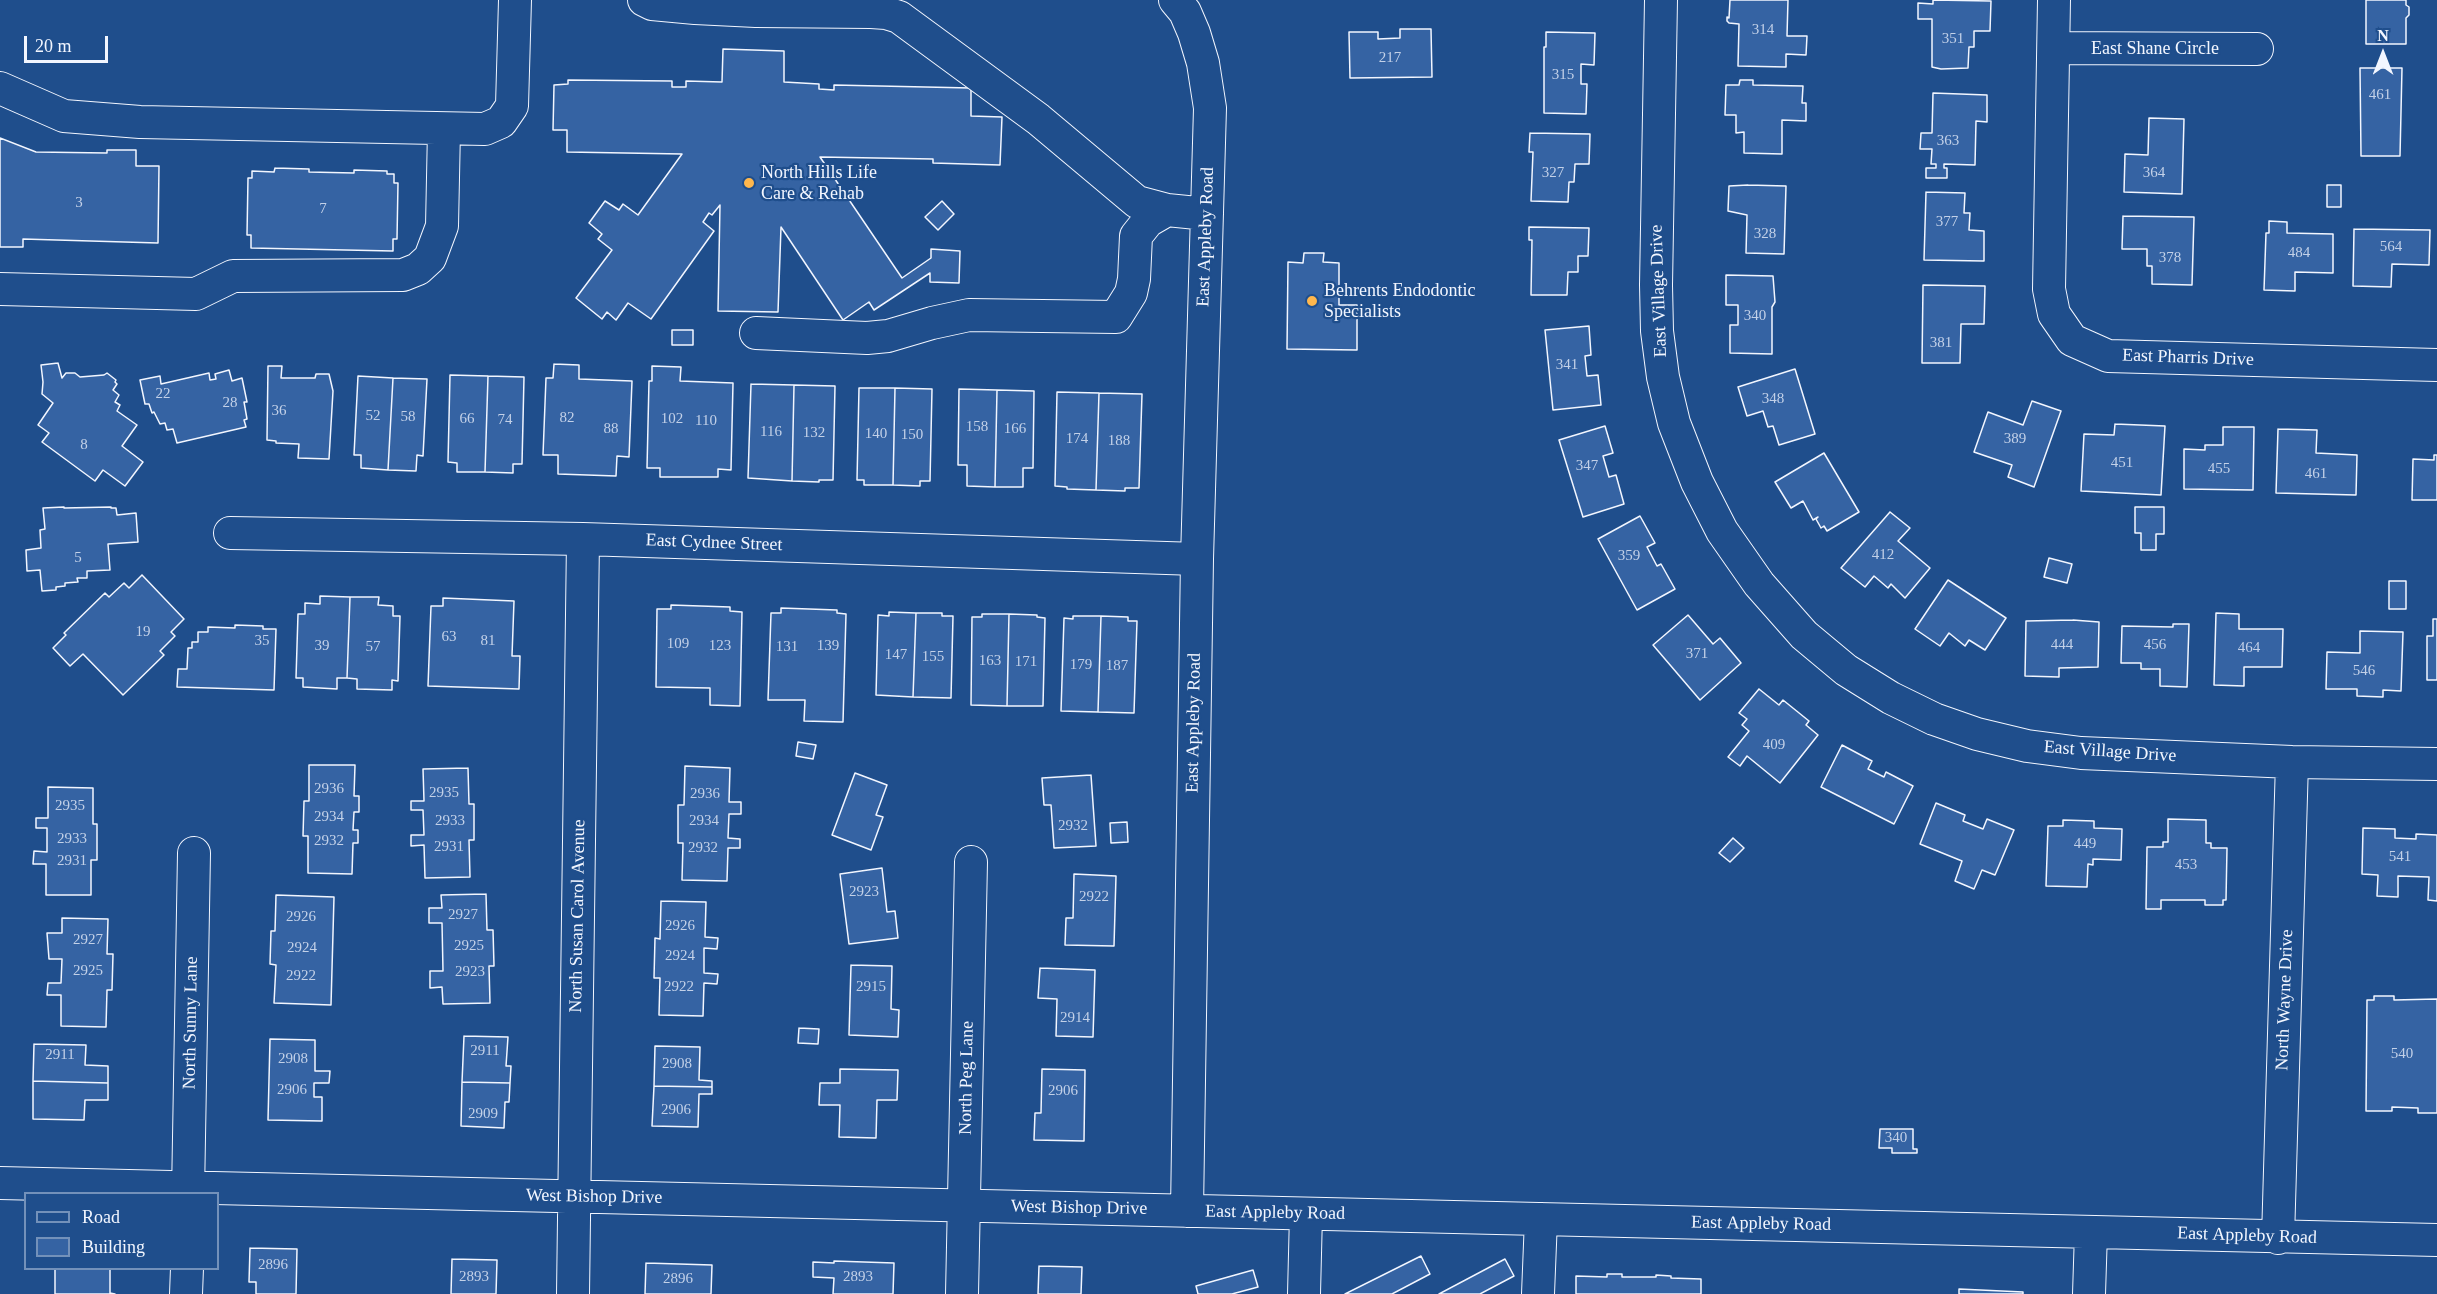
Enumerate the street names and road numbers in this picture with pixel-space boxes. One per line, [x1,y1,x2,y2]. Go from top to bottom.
street label: East Shane Circle [2091,38,2219,60]
street label: East Appleby Road [1193,167,1219,307]
street label: East Village Drive [1646,224,1672,358]
street label: East Pharris Drive [2122,345,2254,371]
street label: East Cydnee Street [645,530,783,556]
street label: East Appleby Road [1182,653,1206,793]
street label: East Village Drive [2043,737,2177,767]
street label: North Susan Carol Avenue [566,819,590,1013]
street label: North Wayne Drive [2272,929,2298,1071]
street label: North Sunny Lane [179,956,203,1090]
street label: North Peg Lane [955,1021,979,1135]
street label: West Bishop Drive [526,1185,662,1209]
street label: West Bishop Drive [1011,1196,1147,1220]
street label: East Appleby Road [1205,1201,1345,1225]
street label: East Appleby Road [1691,1212,1831,1236]
street label: East Appleby Road [2177,1223,2317,1249]

